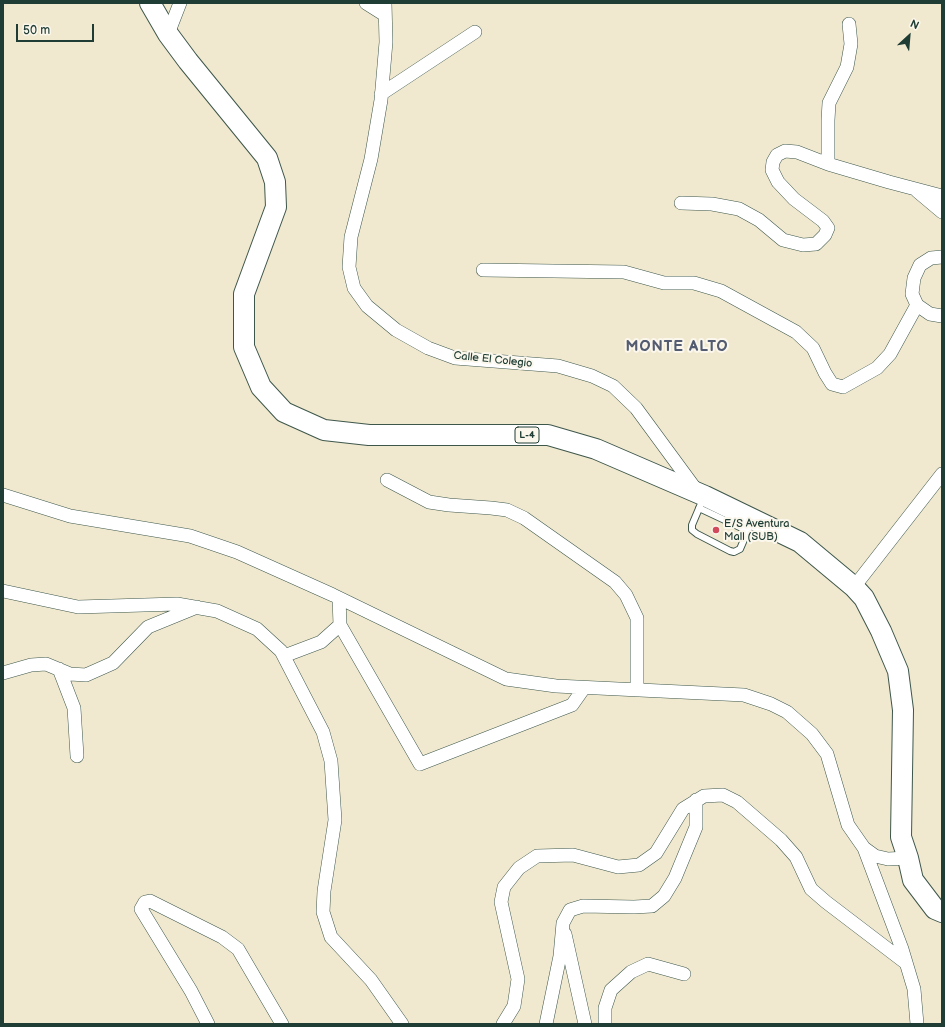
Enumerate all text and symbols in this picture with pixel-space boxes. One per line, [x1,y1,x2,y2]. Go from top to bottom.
scale bar [18,16,96,42]
north arrow [889,16,929,56]
text: N [908,17,921,32]
text: 50 m [23,23,50,38]
district label: MONTE ALTO [626,338,728,356]
street label: Calle El Colegio [453,349,533,371]
road number: L-4 [515,427,539,443]
place label: E/S Aventura Mall (SUB) [724,517,790,543]
marker: E/S Aventura Mall (SUB) [711,525,721,535]

